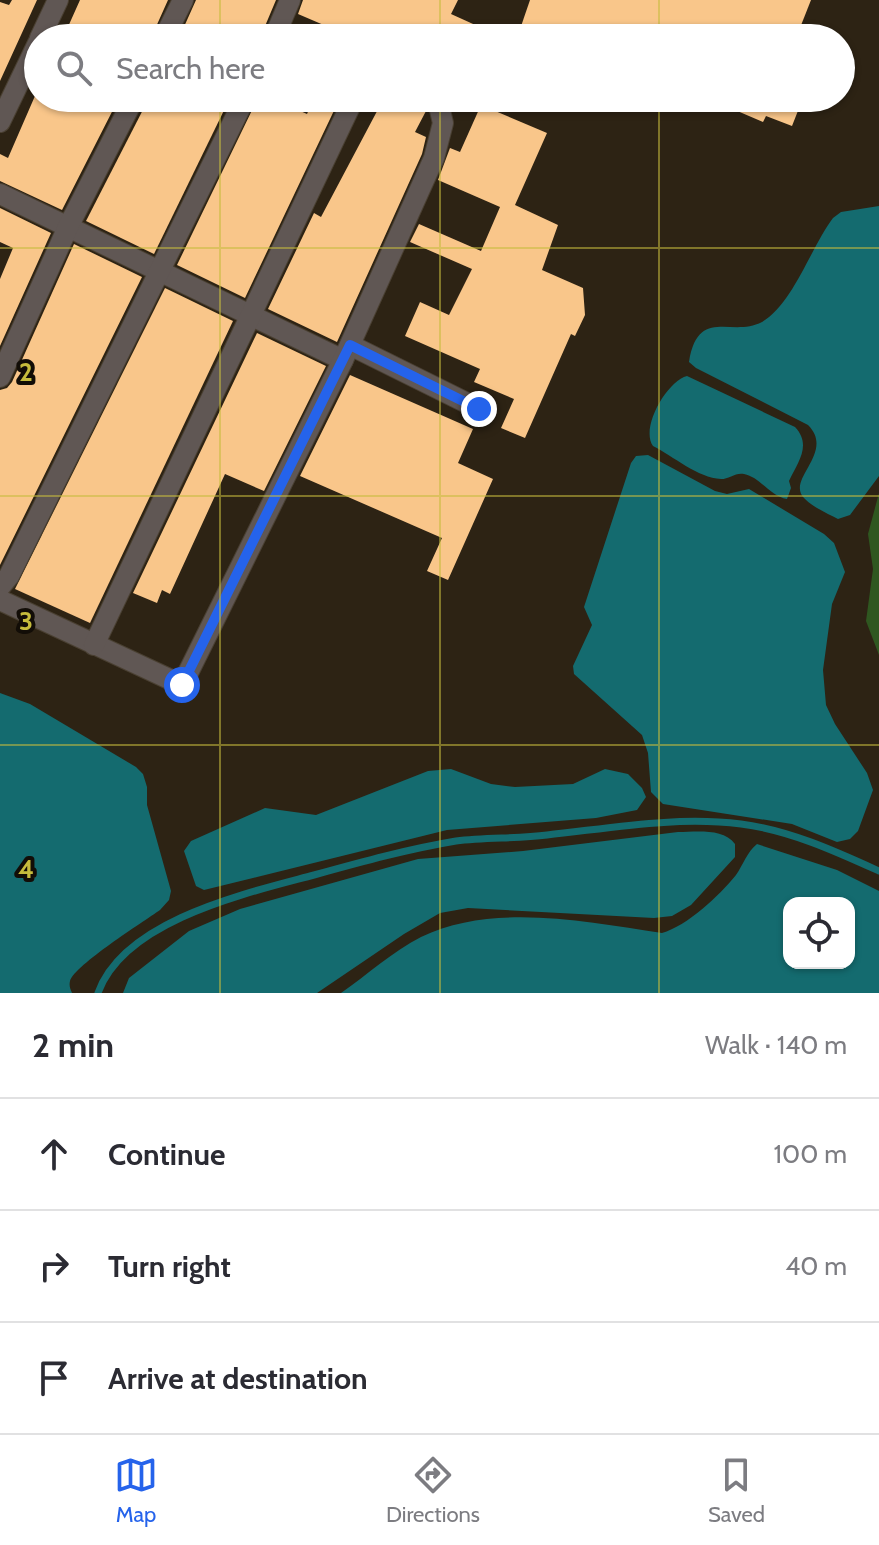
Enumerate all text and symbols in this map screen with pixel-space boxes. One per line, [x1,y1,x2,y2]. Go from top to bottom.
search box [24,24,855,112]
icon: search [52,46,96,90]
text: Search here [116,50,265,87]
text: 2 [19,356,33,388]
route end [461,391,497,427]
text: 3 [19,605,33,637]
route start [164,667,200,703]
text: 4 [18,853,34,885]
map controls [783,897,855,969]
button: locate [783,897,855,969]
text: 2 min [32,1024,114,1066]
text: Walk · 140 m [705,1029,847,1061]
icon: ahead [32,1132,76,1176]
text: Continue [108,1136,225,1173]
text: 100 m [774,1138,847,1170]
icon: right [32,1244,76,1288]
text: Turn right [108,1248,231,1285]
text: 40 m [785,1250,847,1282]
icon: arrive [32,1356,76,1400]
text: Arrive at destination [108,1360,368,1397]
tab: Map [114,1453,158,1528]
tab: Directions [386,1453,480,1528]
tab: Saved [708,1453,765,1528]

